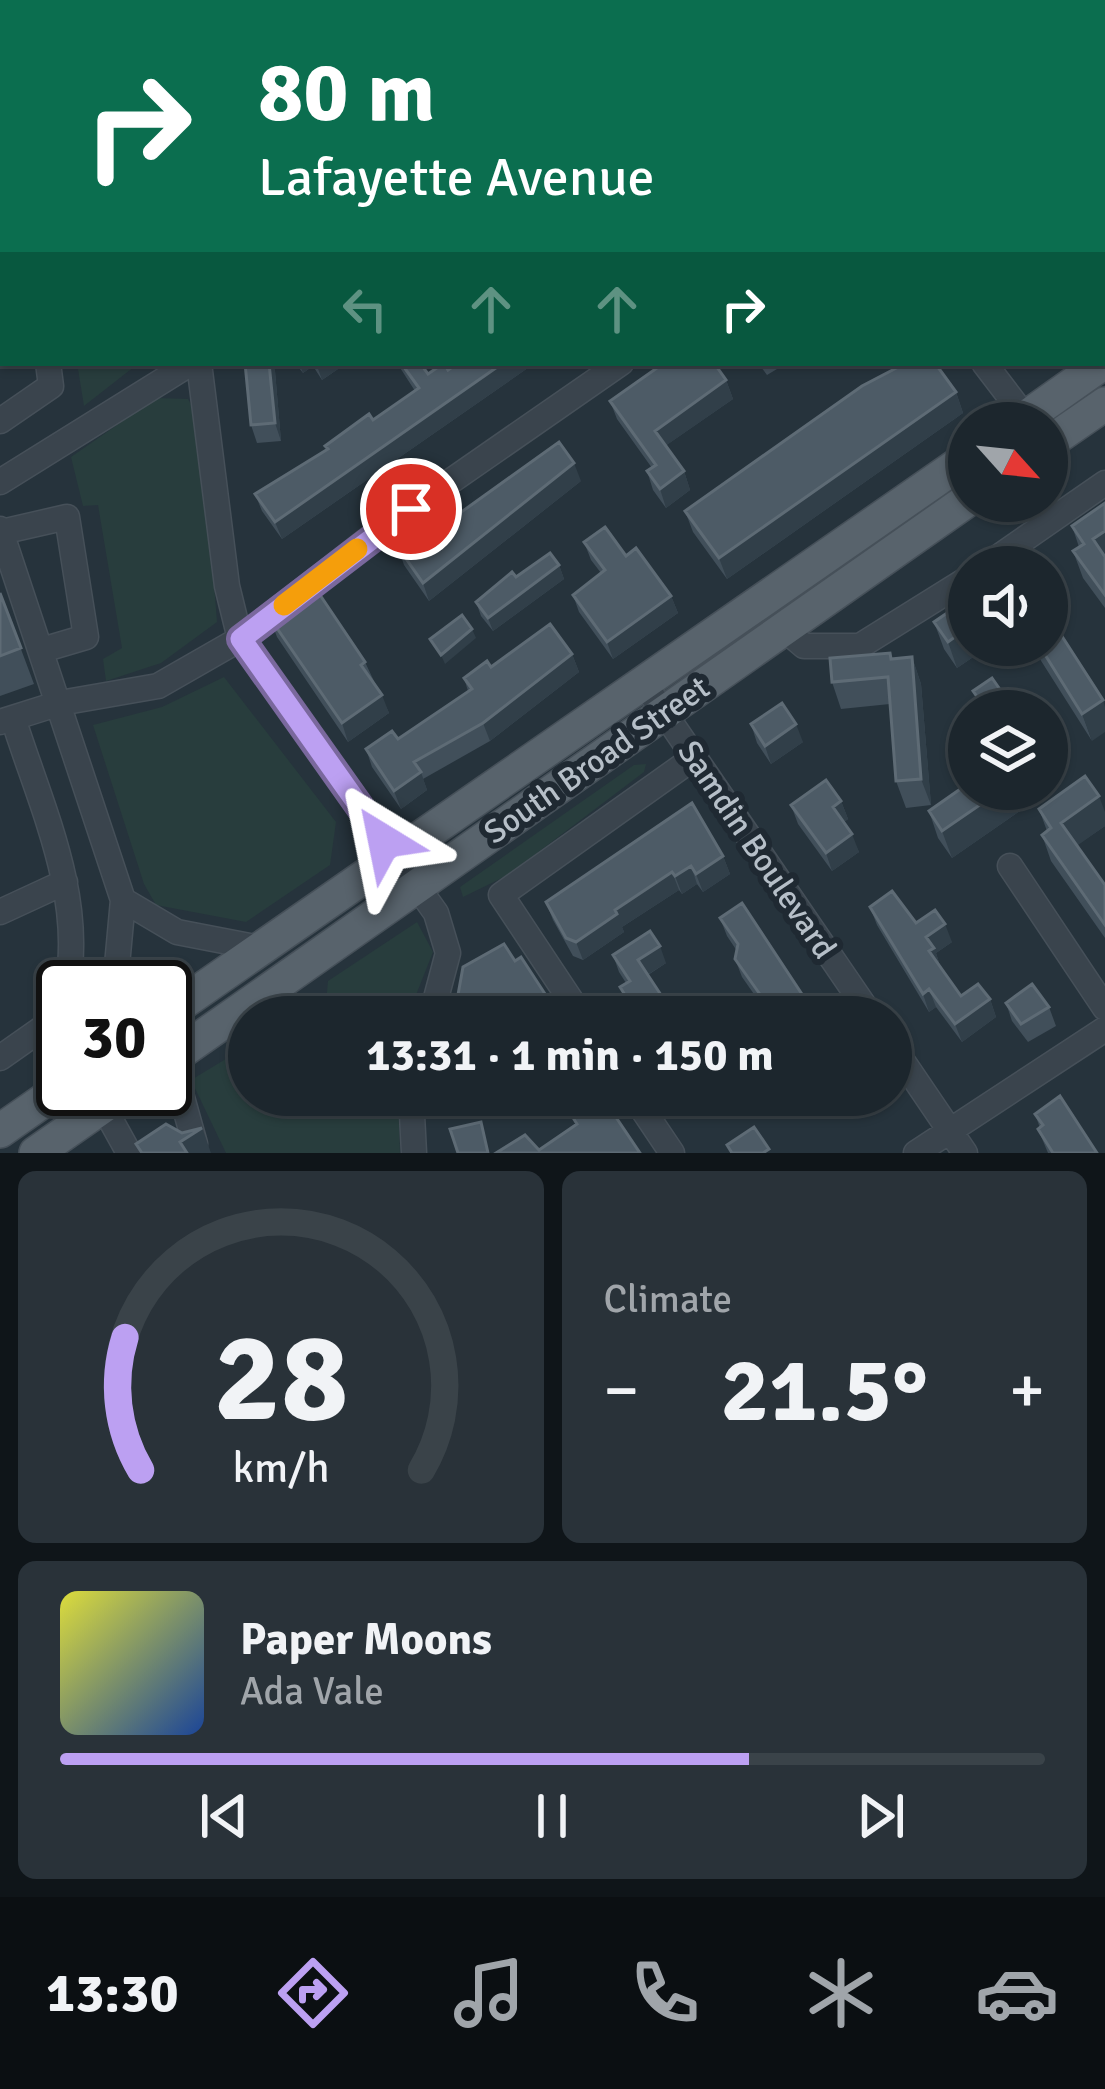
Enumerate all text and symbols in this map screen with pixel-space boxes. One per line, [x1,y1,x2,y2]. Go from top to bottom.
text: 80 m [258,41,435,145]
icon: right [60,48,216,204]
text: Lafayette Avenue [258,144,655,211]
icon: left [332,276,398,342]
icon: ahead [458,276,524,342]
icon: ahead [584,276,650,342]
icon: right [710,276,776,342]
north arrow [948,402,1068,522]
map controls [948,402,1068,810]
pin [360,458,462,560]
icon: arrive [378,476,444,542]
button: sound [948,546,1068,666]
street label: South Broad Street [476,667,717,853]
button: layers [948,690,1068,810]
street label: Samdin Boulevard [669,733,845,967]
position arrow [321,778,447,904]
speed limit sign: 30 [36,960,192,1116]
text: 13:31 · 1 min · 150 m [366,1028,774,1083]
text: Climate [604,1275,732,1323]
text: 28 [213,1302,348,1455]
text: 21.5° [720,1335,928,1446]
text: − [604,1350,639,1431]
text: + [1009,1350,1045,1431]
text: km/h [232,1442,329,1495]
text: Paper Moons [240,1612,492,1667]
text: Ada Vale [240,1667,384,1715]
icon: previous [191,1783,257,1849]
icon: pause [519,1783,585,1849]
icon: next [848,1783,914,1849]
icon: directions [271,1951,355,2035]
icon: music [447,1951,531,2035]
icon: phone [623,1951,707,2035]
icon: climate [799,1951,883,2035]
icon: car [975,1951,1059,2035]
text: 13:30 [46,1960,179,2027]

